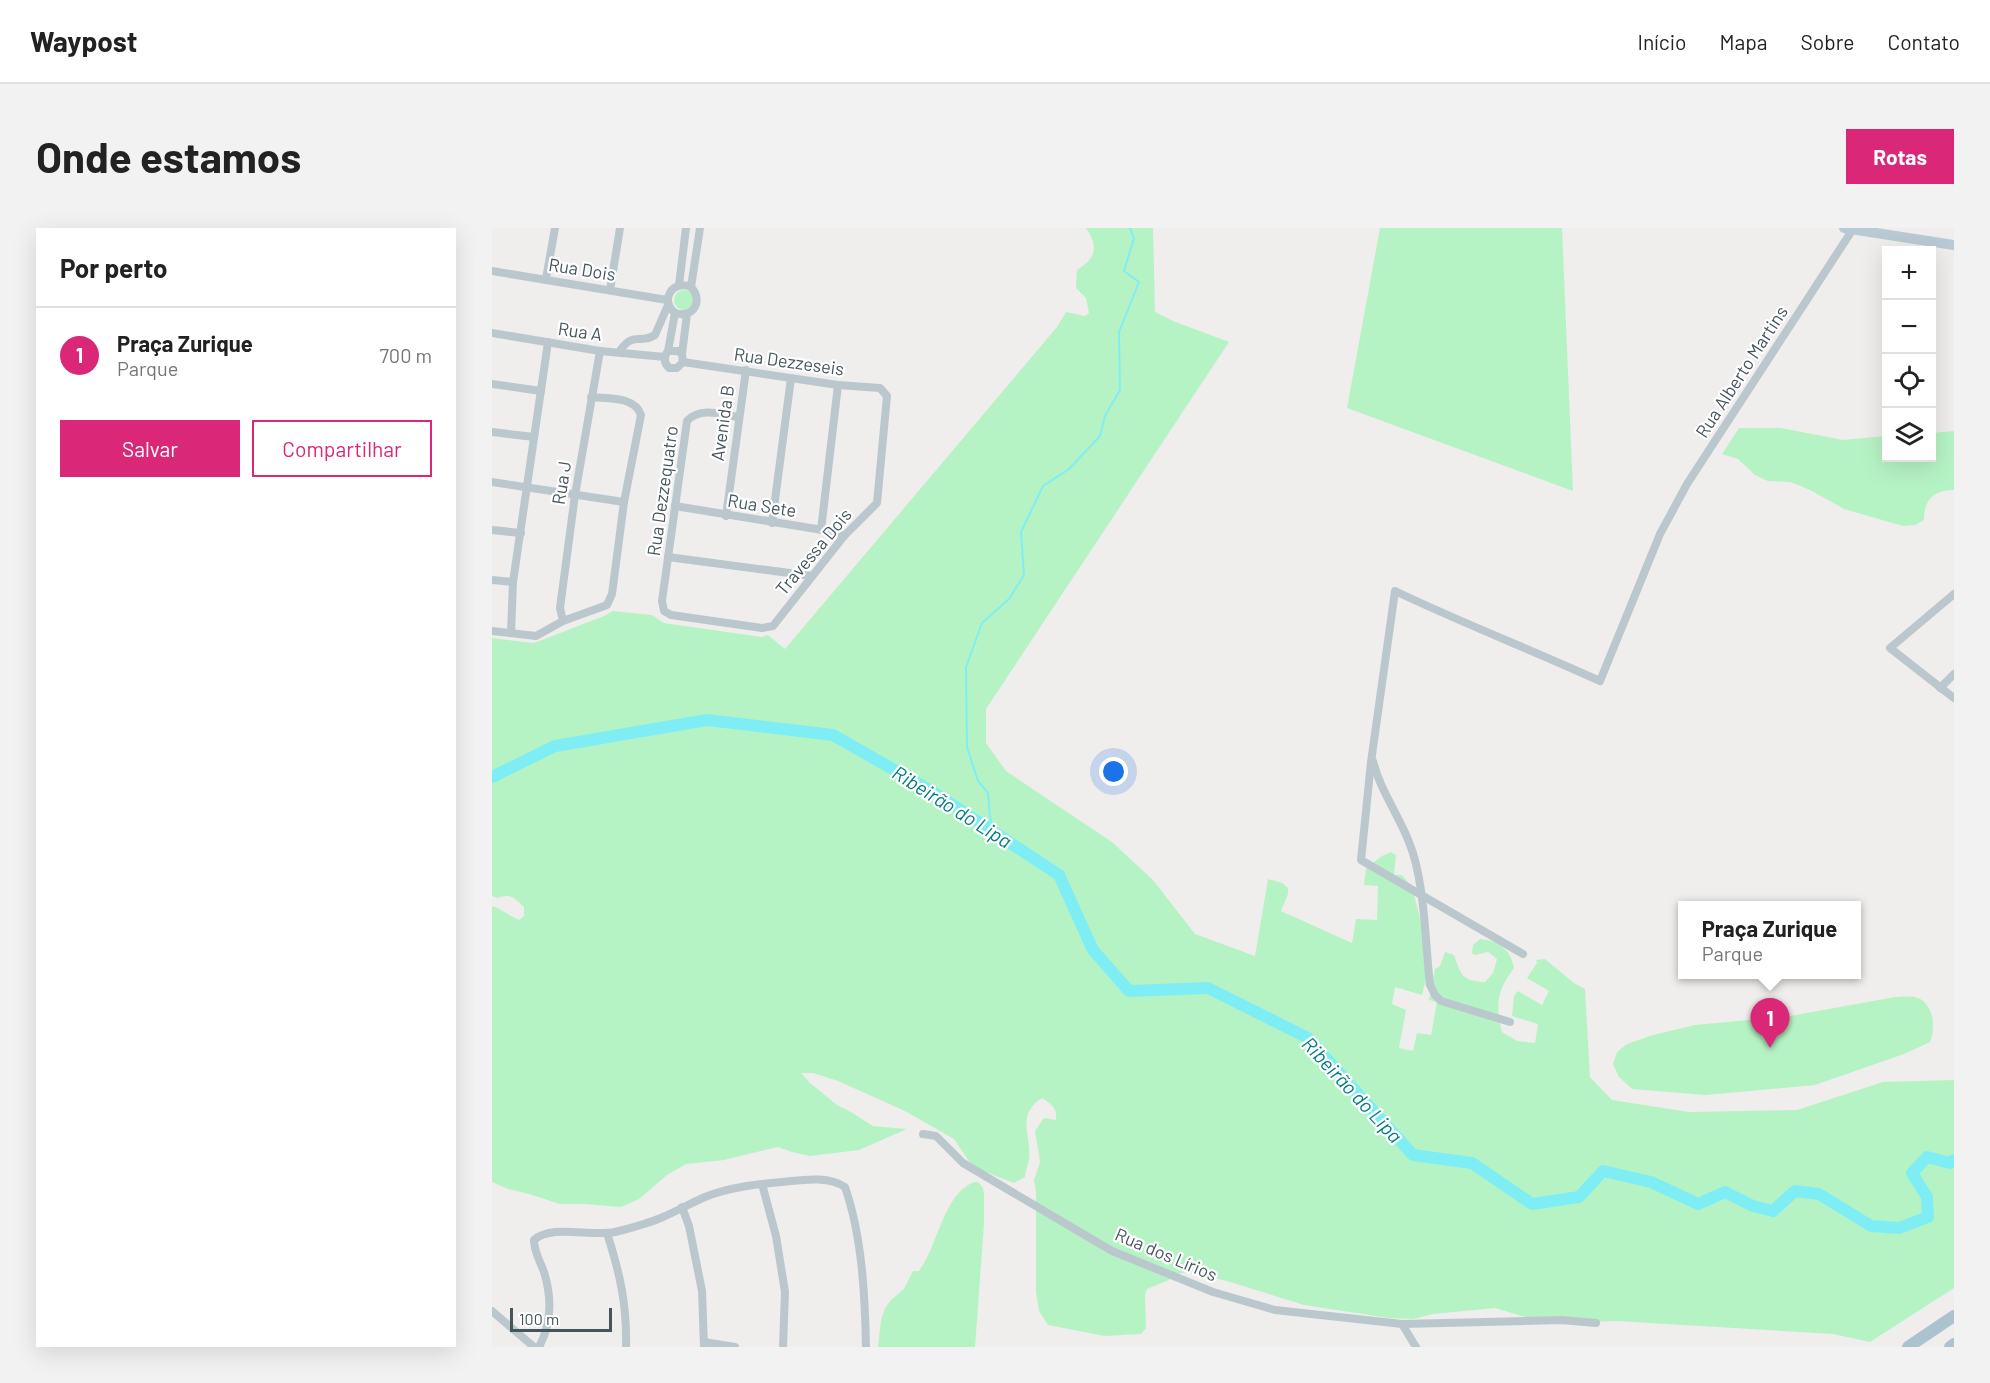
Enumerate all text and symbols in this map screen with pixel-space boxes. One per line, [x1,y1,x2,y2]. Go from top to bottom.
text: Waypost [30,24,137,58]
text: Início [1638,29,1686,54]
text: Mapa [1719,29,1768,54]
text: Sobre [1801,29,1854,54]
text: Contato [1887,29,1960,54]
button: Rotas [1846,129,1954,184]
text: Onde estamos [36,131,301,181]
map controls [1882,246,1936,462]
button: + [1882,246,1936,300]
text: Por perto [60,252,168,283]
street label: Rua Dois [547,253,617,285]
button: − [1882,300,1936,354]
street label: Rua Alberto Martins [1690,301,1792,441]
street label: Rua A [557,317,604,345]
text: Praça Zurique [117,330,253,356]
street label: Rua Dezzeseis [733,342,846,380]
text: 1 [76,343,83,367]
text: 700 m [379,343,432,367]
button: locate [1882,354,1936,408]
text: Parque [117,356,178,380]
street label: Avenida B [706,383,738,462]
button: layers [1882,408,1936,462]
button: Salvar [60,420,240,477]
button: Compartilhar [252,420,432,477]
street label: Rua Dezzequatro [642,424,682,557]
street label: Rua J [547,459,575,506]
street label: Rua Sete [726,489,798,521]
street label: Travessa Dois [771,503,856,599]
your location [1099,757,1128,786]
water label: Ribeirão do Lipa [888,760,1017,852]
popup [1678,901,1861,979]
text: Praça Zurique [1702,915,1837,941]
text: Parque [1702,941,1763,965]
pin: 1 [1750,998,1790,1048]
water label: Ribeirão do Lipa [1298,1031,1408,1147]
street label: Rua dos Lírios [1112,1223,1221,1286]
scale bar [510,1305,612,1332]
text: 100 m [519,1309,559,1328]

